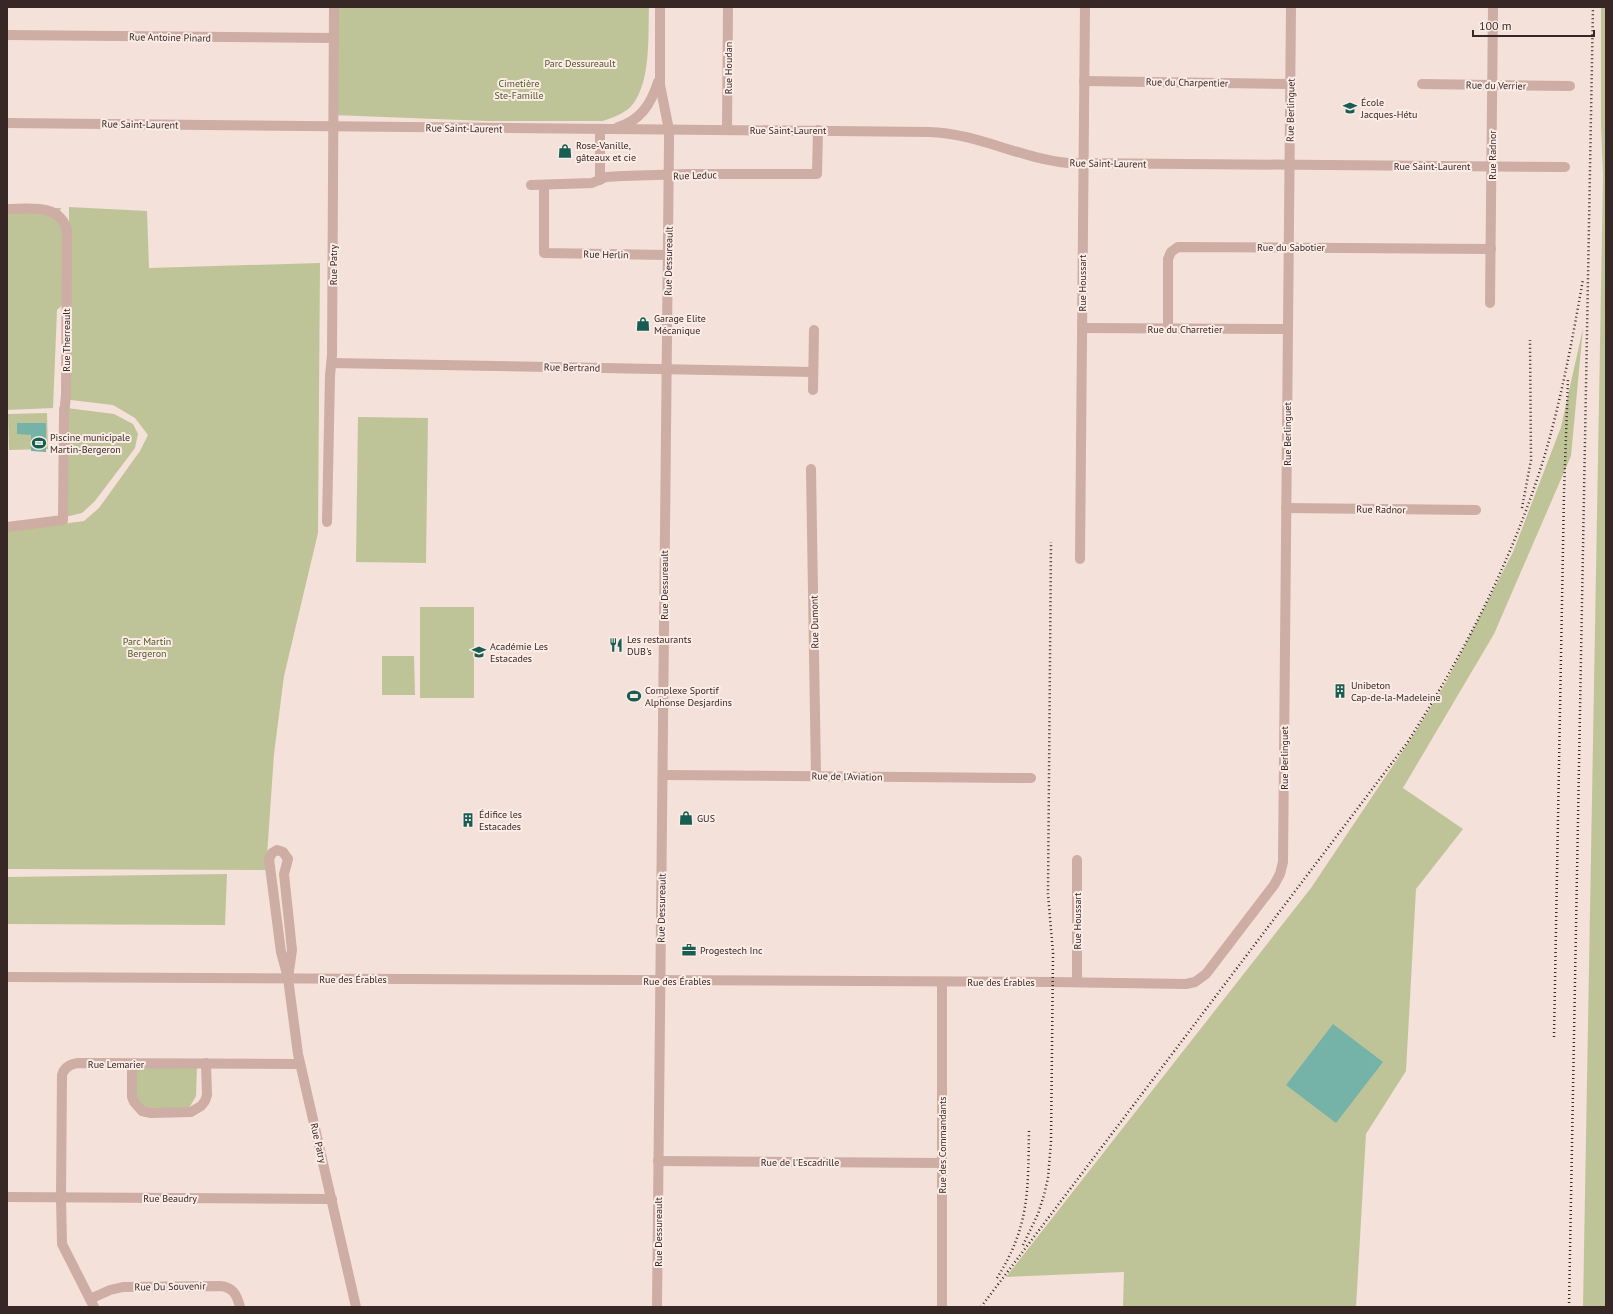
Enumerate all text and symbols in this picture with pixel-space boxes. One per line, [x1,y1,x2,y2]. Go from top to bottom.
scale bar [1473,12,1594,38]
text: 100 m [1479,18,1512,33]
street label: Rue Antoine Pinard [129,30,211,45]
street label: Rue Houdan [722,42,735,94]
park label: Parc Dessureault [544,57,616,70]
street label: Rue du Charpentier [1146,75,1229,90]
park label: Cimetière Ste-Famille [494,77,544,102]
street label: Rue Berlinguet [1283,77,1298,142]
street label: Rue du Verrier [1466,78,1527,93]
place label: École Jacques-Hétu [1360,96,1417,121]
school or university icon: École Jacques-Hétu [1342,100,1358,116]
street label: Rue Saint-Laurent [102,117,179,132]
street label: Rue Saint-Laurent [426,121,503,136]
street label: Rue Saint-Laurent [750,124,827,137]
street label: Rue Radnor [1486,130,1499,180]
place label: Rose-Vanille, gâteaux et cie [576,139,636,164]
shop icon: Rose-Vanille, gâteaux et cie [557,143,573,159]
street label: Rue Saint-Laurent [1070,156,1147,171]
street label: Rue Saint-Laurent [1394,160,1471,173]
street label: Rue Leduc [673,168,718,183]
street label: Rue Dessureault [661,226,676,296]
street label: Rue du Sabotier [1257,241,1326,254]
street label: Rue Patry [327,244,340,285]
street label: Rue Herlin [583,248,629,261]
street label: Rue Houssart [1076,254,1089,311]
street label: Rue Therreault [60,308,73,372]
place label: Garage Elite Mécanique [654,312,706,337]
shop icon: Garage Elite Mécanique [635,316,651,332]
street label: Rue du Charretier [1148,323,1223,336]
street label: Rue Bertrand [544,361,600,374]
street label: Rue Berlinguet [1281,402,1294,466]
place label: Piscine municipale Martin-Bergeron [50,431,130,456]
sports icon: Piscine municipale Martin-Bergeron [31,435,47,451]
street label: Rue Radnor [1356,503,1406,516]
street label: Rue Dessureault [658,550,671,620]
street label: Rue Dumont [808,595,821,649]
place label: Les restaurants DUB's [627,633,691,658]
park label: Parc Martin Bergeron [123,635,171,660]
restaurant icon: Les restaurants DUB's [608,637,624,653]
place label: Académie Les Estacades [490,640,548,665]
school or university icon: Académie Les Estacades [471,644,487,660]
place label: Unibeton Cap-de-la-Madeleine [1351,679,1441,704]
building icon: Unibeton Cap-de-la-Madeleine [1332,683,1348,699]
place label: Complexe Sportif Alphonse Desjardins [645,684,732,709]
sports icon: Complexe Sportif Alphonse Desjardins [626,688,642,704]
street label: Rue Berlinguet [1278,726,1291,790]
street label: Rue de l'Aviation [811,769,883,784]
place label: Édifice les Estacades [479,808,522,833]
shop icon: GUS [678,810,694,826]
building icon: Édifice les Estacades [460,812,476,828]
place label: GUS [697,812,715,825]
street label: Rue Dessureault [654,873,669,943]
street label: Rue Houssart [1071,892,1084,949]
office icon: Progestech Inc [681,942,697,958]
place label: Progestech Inc [700,944,763,957]
street label: Rue des Érables [319,973,387,986]
street label: Rue des Érables [643,975,711,988]
street label: Rue des Érables [967,976,1035,989]
street label: Rue Lemarier [88,1058,145,1071]
street label: Rue des Commandants [936,1096,949,1194]
street label: Rue Patry [308,1122,329,1165]
street label: Rue de l'Escadrille [761,1156,839,1169]
street label: Rue Beaudry [143,1192,197,1205]
street label: Rue Dessureault [652,1197,665,1267]
street label: Rue Du Souvenir [134,1279,206,1294]

